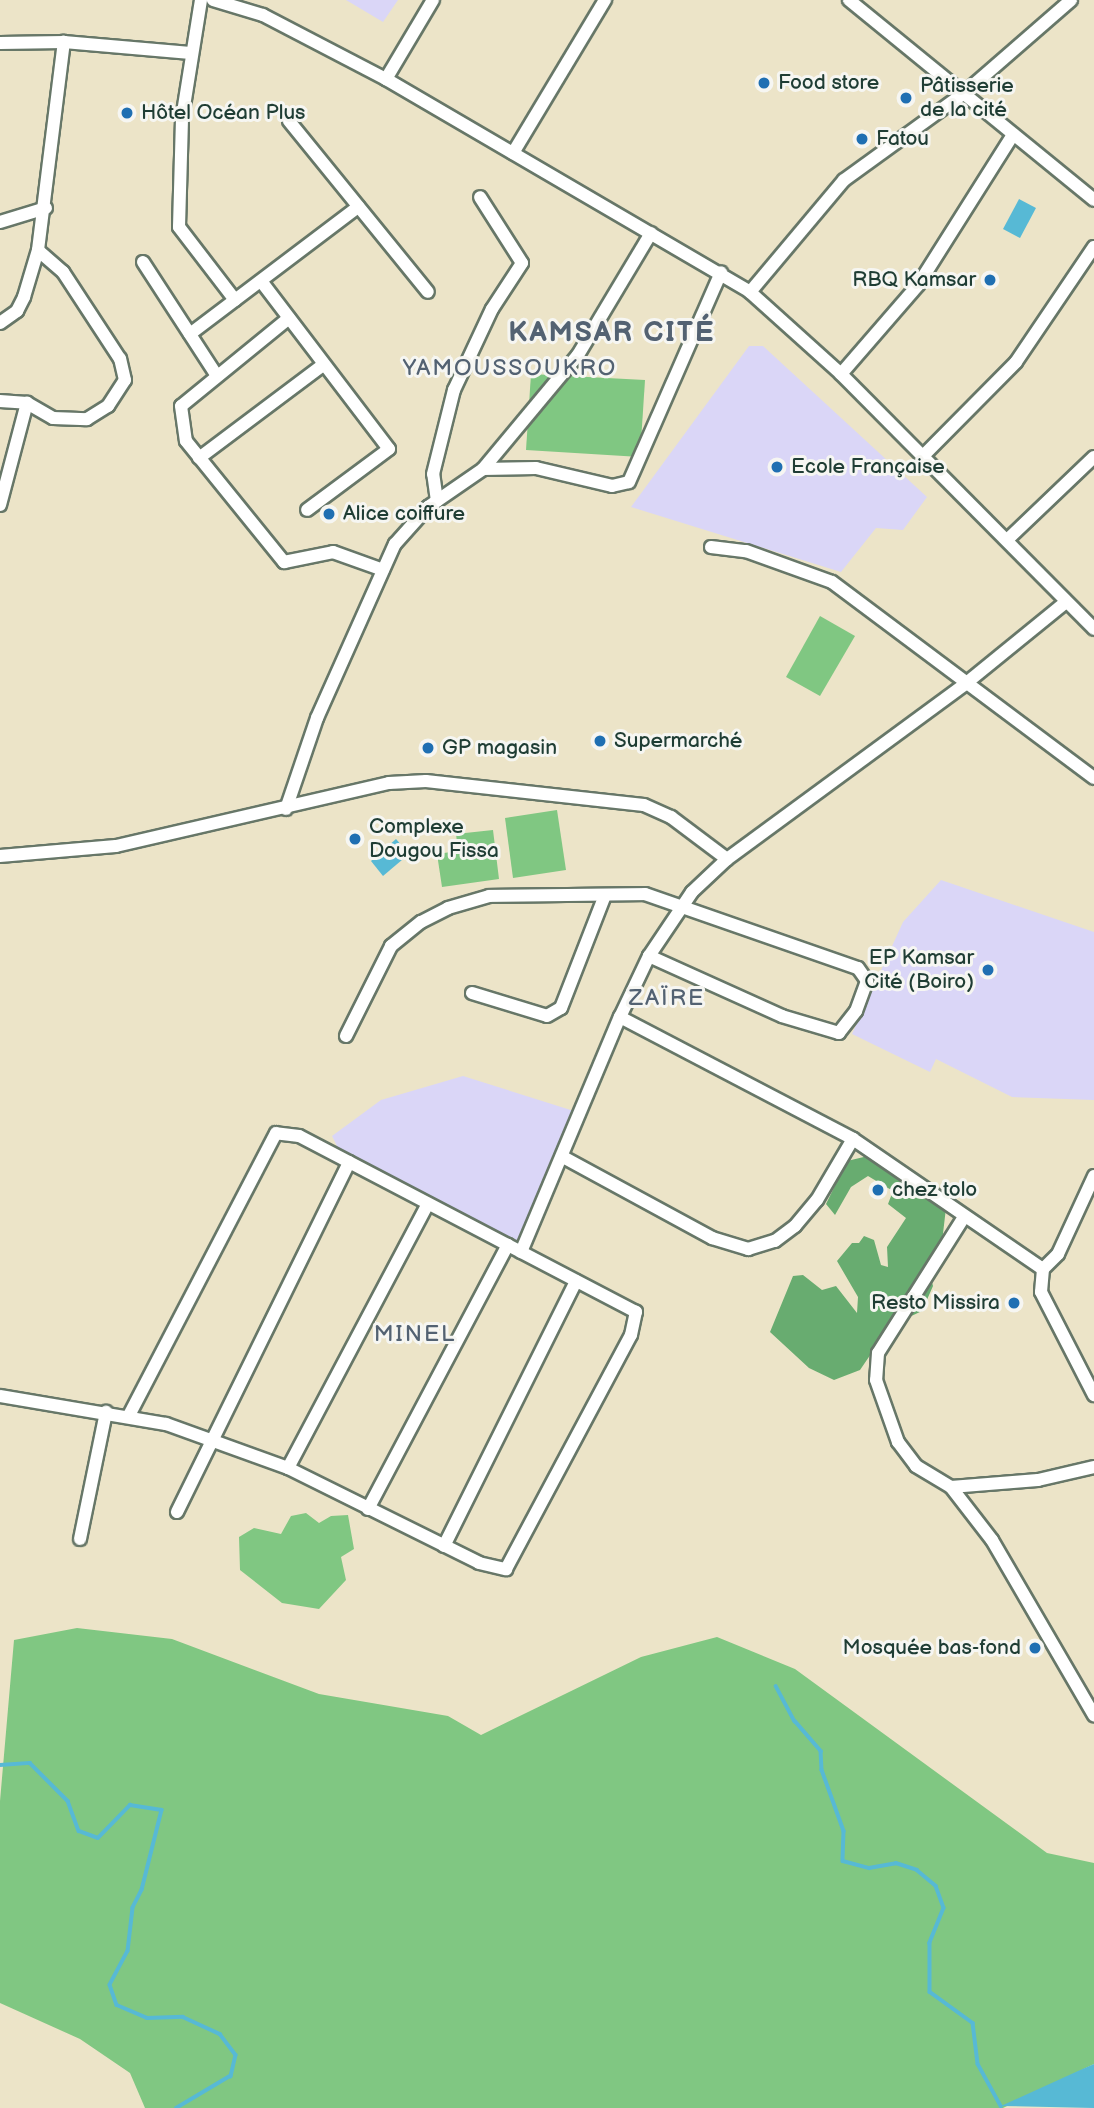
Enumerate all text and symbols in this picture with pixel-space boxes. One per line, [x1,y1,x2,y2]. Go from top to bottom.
place label: Food store [778,70,879,96]
place label: Pâtisserie de la cité [920,73,1014,123]
marker: Food store [756,75,772,91]
marker: Pâtisserie de la cité [898,90,914,106]
place label: Hôtel Océan Plus [141,100,305,126]
marker: Hôtel Océan Plus [119,105,135,121]
place label: Fatou [876,126,929,152]
marker: Fatou [854,131,870,147]
place label: RBQ Kamsar [852,267,976,293]
marker: RBQ Kamsar [982,272,998,288]
district label: KAMSAR CITÉ [510,316,714,350]
district label: YAMOUSSOUKRO [404,354,616,382]
place label: Ecole Française [791,454,945,480]
marker: Ecole Française [769,459,785,475]
place label: Alice coiffure [343,501,465,527]
marker: Alice coiffure [321,506,337,522]
place label: Supermarché [614,728,742,754]
marker: Supermarché [592,733,608,749]
place label: GP magasin [442,735,557,761]
marker: GP magasin [420,740,436,756]
place label: Complexe Dougou Fissa [369,814,499,864]
marker: Complexe Dougou Fissa [347,831,363,847]
place label: EP Kamsar Cité (Boiro) [864,945,974,995]
marker: EP Kamsar Cité (Boiro) [980,962,996,978]
district label: ZAÏRE [629,984,705,1012]
place label: chez tolo [892,1177,977,1203]
marker: chez tolo [870,1182,886,1198]
place label: Resto Missira [871,1290,1000,1316]
marker: Resto Missira [1006,1295,1022,1311]
district label: MINEL [374,1320,456,1348]
place label: Mosquée bas-fond [843,1635,1021,1661]
marker: Mosquée bas-fond [1027,1640,1043,1656]

